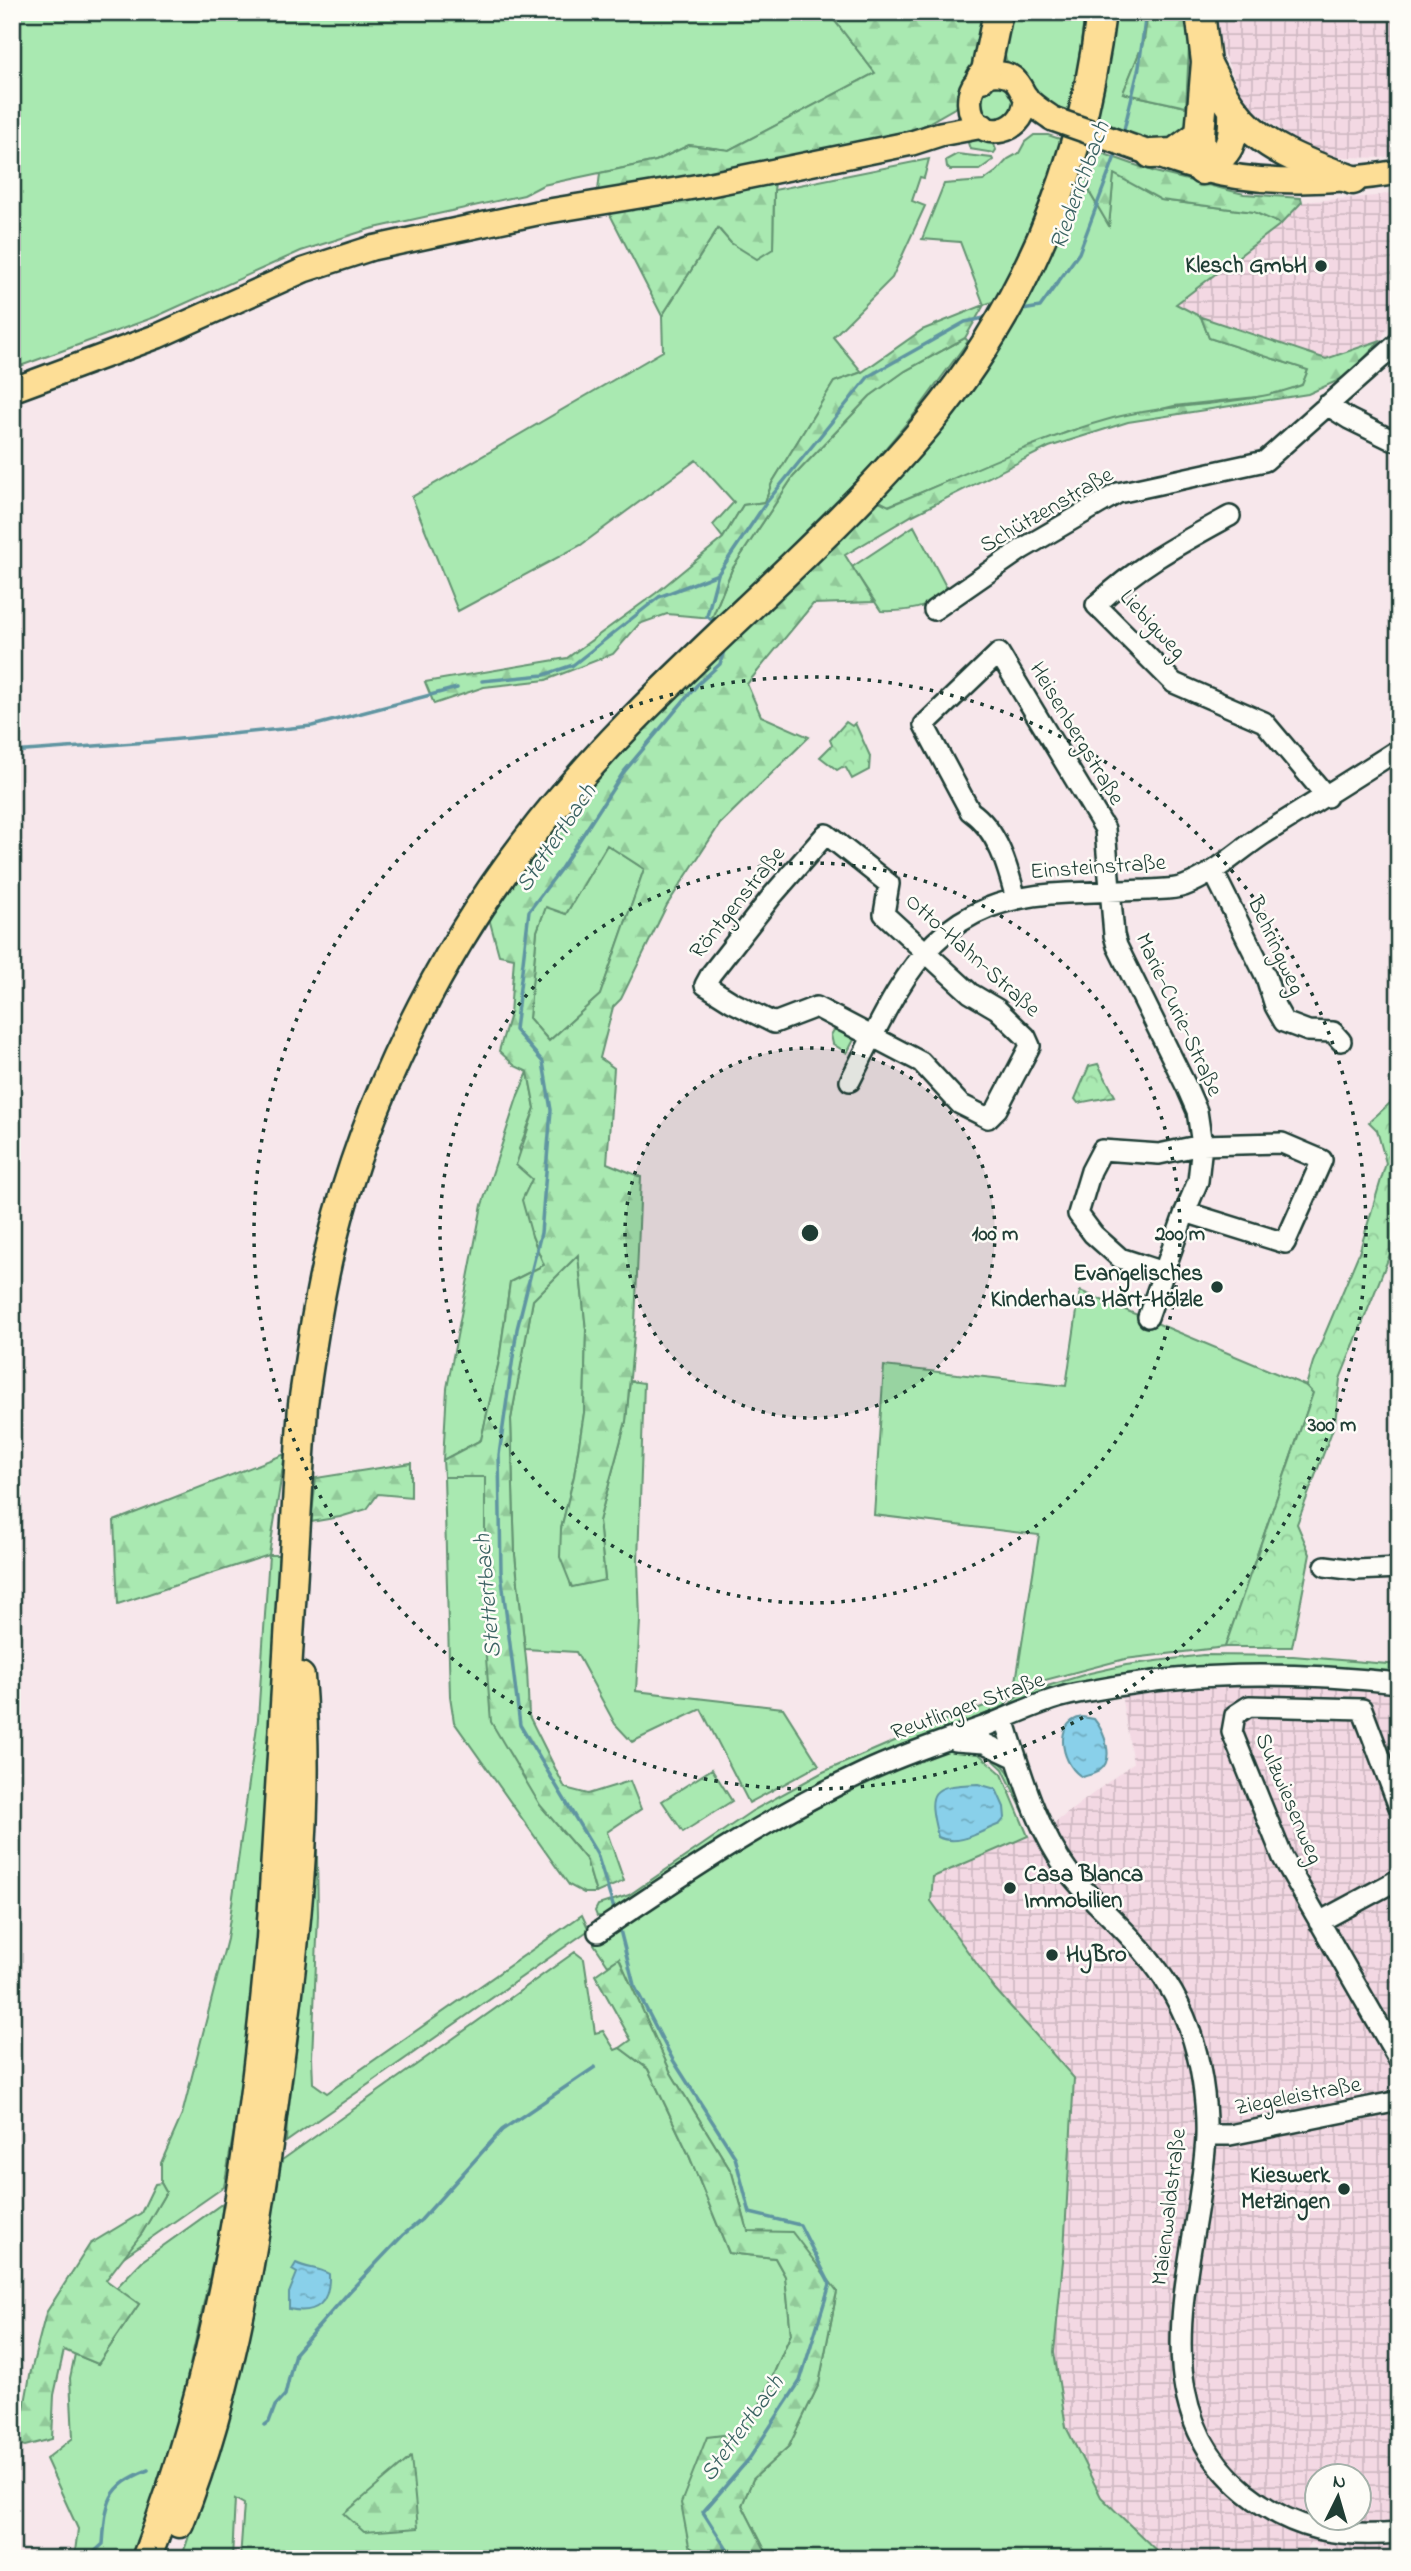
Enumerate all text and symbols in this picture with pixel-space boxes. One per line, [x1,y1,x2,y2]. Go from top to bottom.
water label: Riederichbach [1042,116,1121,255]
place label: Klesch GmbH [1185,250,1307,283]
marker: Klesch GmbH [1313,258,1329,274]
street label: Schützenstraße [974,459,1121,563]
street label: Liebigweg [1110,583,1193,668]
street label: Heisenbergstraße [1019,656,1132,813]
water label: Stettertbach [508,777,607,900]
street label: Röntgenstraße [682,839,795,967]
street label: Einsteinstraße [1029,847,1168,889]
street label: Otto-Hahn-Straße [897,886,1048,1026]
street label: Behringweg [1236,890,1312,1001]
street label: Marie-Curie-Straße [1126,928,1231,1103]
text: 100 m [972,1220,1018,1250]
text: 200 m [1154,1220,1205,1250]
centre of rings [798,1221,822,1245]
place label: Evangelisches Kinderhaus Hart-Hölzle [991,1258,1204,1317]
marker: Evangelisches Kinderhaus Hart-Hölzle [1209,1279,1225,1295]
text: 300 m [1307,1411,1356,1441]
water label: Stettertbach [466,1532,512,1659]
street label: Reutlinger Straße [887,1664,1050,1751]
street label: Sulzwiesenweg [1245,1728,1331,1870]
place label: Casa Blanca Immobilien [1024,1859,1143,1918]
marker: Casa Blanca Immobilien [1002,1880,1018,1896]
place label: HyBro [1066,1939,1127,1974]
marker: HyBro [1044,1947,1060,1963]
street label: Ziegeleistraße [1232,2068,1365,2126]
street label: Maienwaldstraße [1144,2126,1196,2287]
place label: Kieswerk Metzingen [1241,2160,1331,2221]
marker: Kieswerk Metzingen [1336,2181,1352,2197]
water label: Stettertbach [692,2368,794,2490]
north arrow [1302,2462,1372,2532]
text: N [1332,2469,1347,2497]

